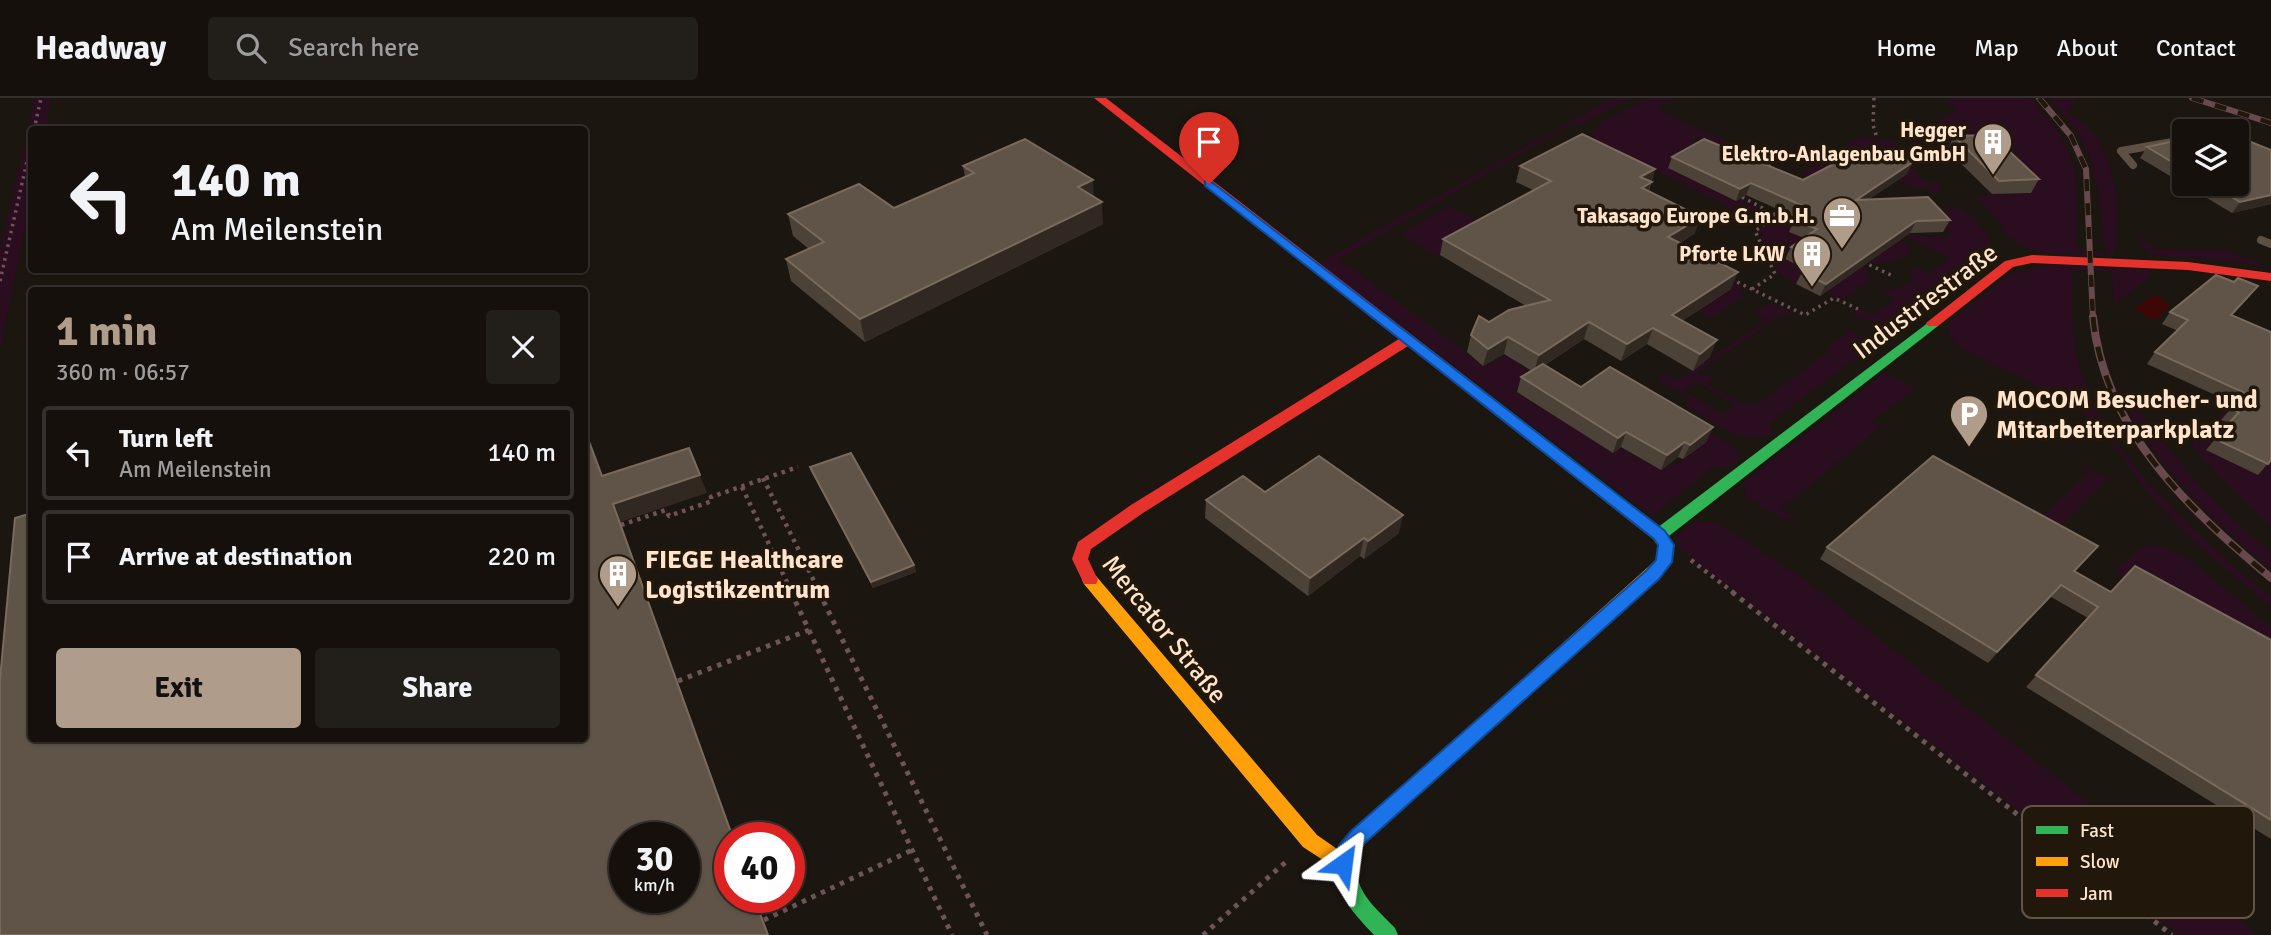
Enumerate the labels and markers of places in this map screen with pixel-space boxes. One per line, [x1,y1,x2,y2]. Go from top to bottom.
pin [1179,112,1239,184]
place label: Hegger Elektro-Anlagenbau GmbH [1722,117,1967,167]
building icon: Hegger Elektro-Anlagenbau GmbH [1972,121,2014,176]
office icon: Takasago Europe G.m.b.H. [1821,195,1863,250]
place label: Takasago Europe G.m.b.H. [1577,203,1815,229]
building icon: Pforte LKW [1791,233,1833,288]
place label: Pforte LKW [1679,241,1785,267]
place label: MOCOM Besucher- und Mitarbeiterparkplatz [1996,384,2258,446]
parking icon: MOCOM Besucher- und Mitarbeiterparkplatz [1948,393,1990,448]
place label: FIEGE Healthcare Logistikzentrum [645,544,844,606]
building icon: FIEGE Healthcare Logistikzentrum [597,553,639,608]

